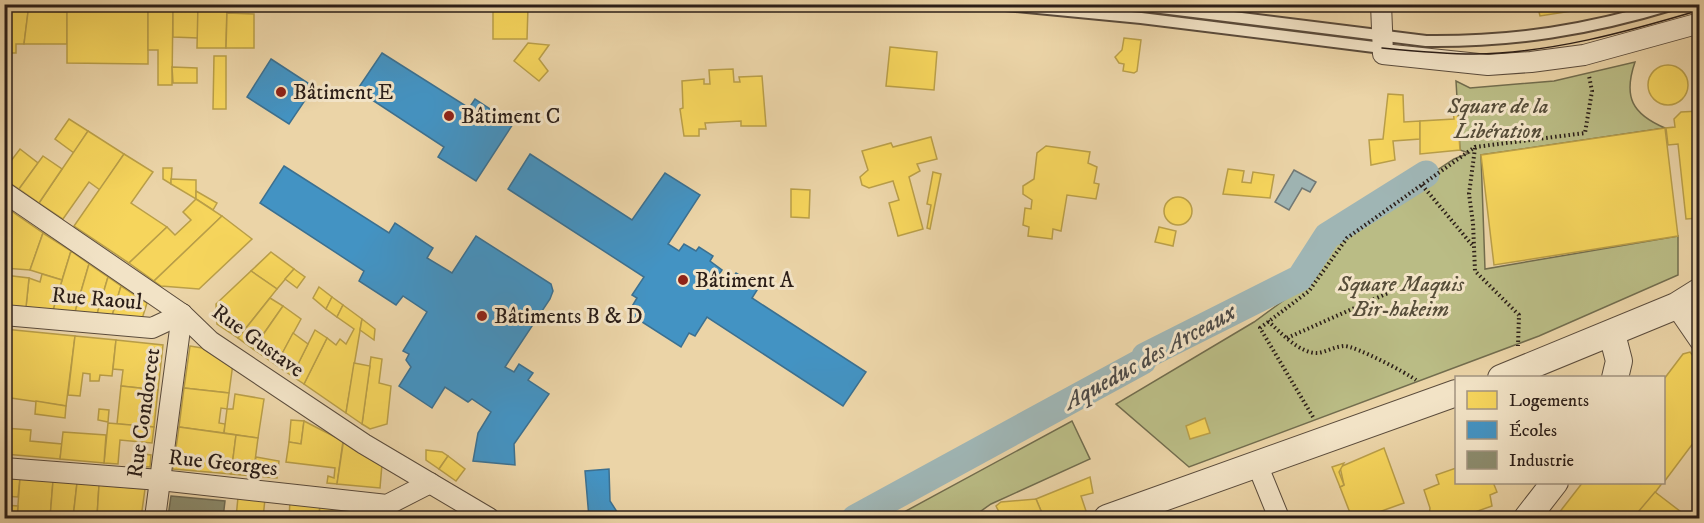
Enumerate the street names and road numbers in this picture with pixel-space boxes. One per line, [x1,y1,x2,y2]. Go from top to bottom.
street label: Rue Raoul [50,282,144,316]
street label: Rue Gustave [207,298,309,384]
street label: Rue Condorcet [122,346,166,480]
street label: Rue Georges [167,444,279,482]

